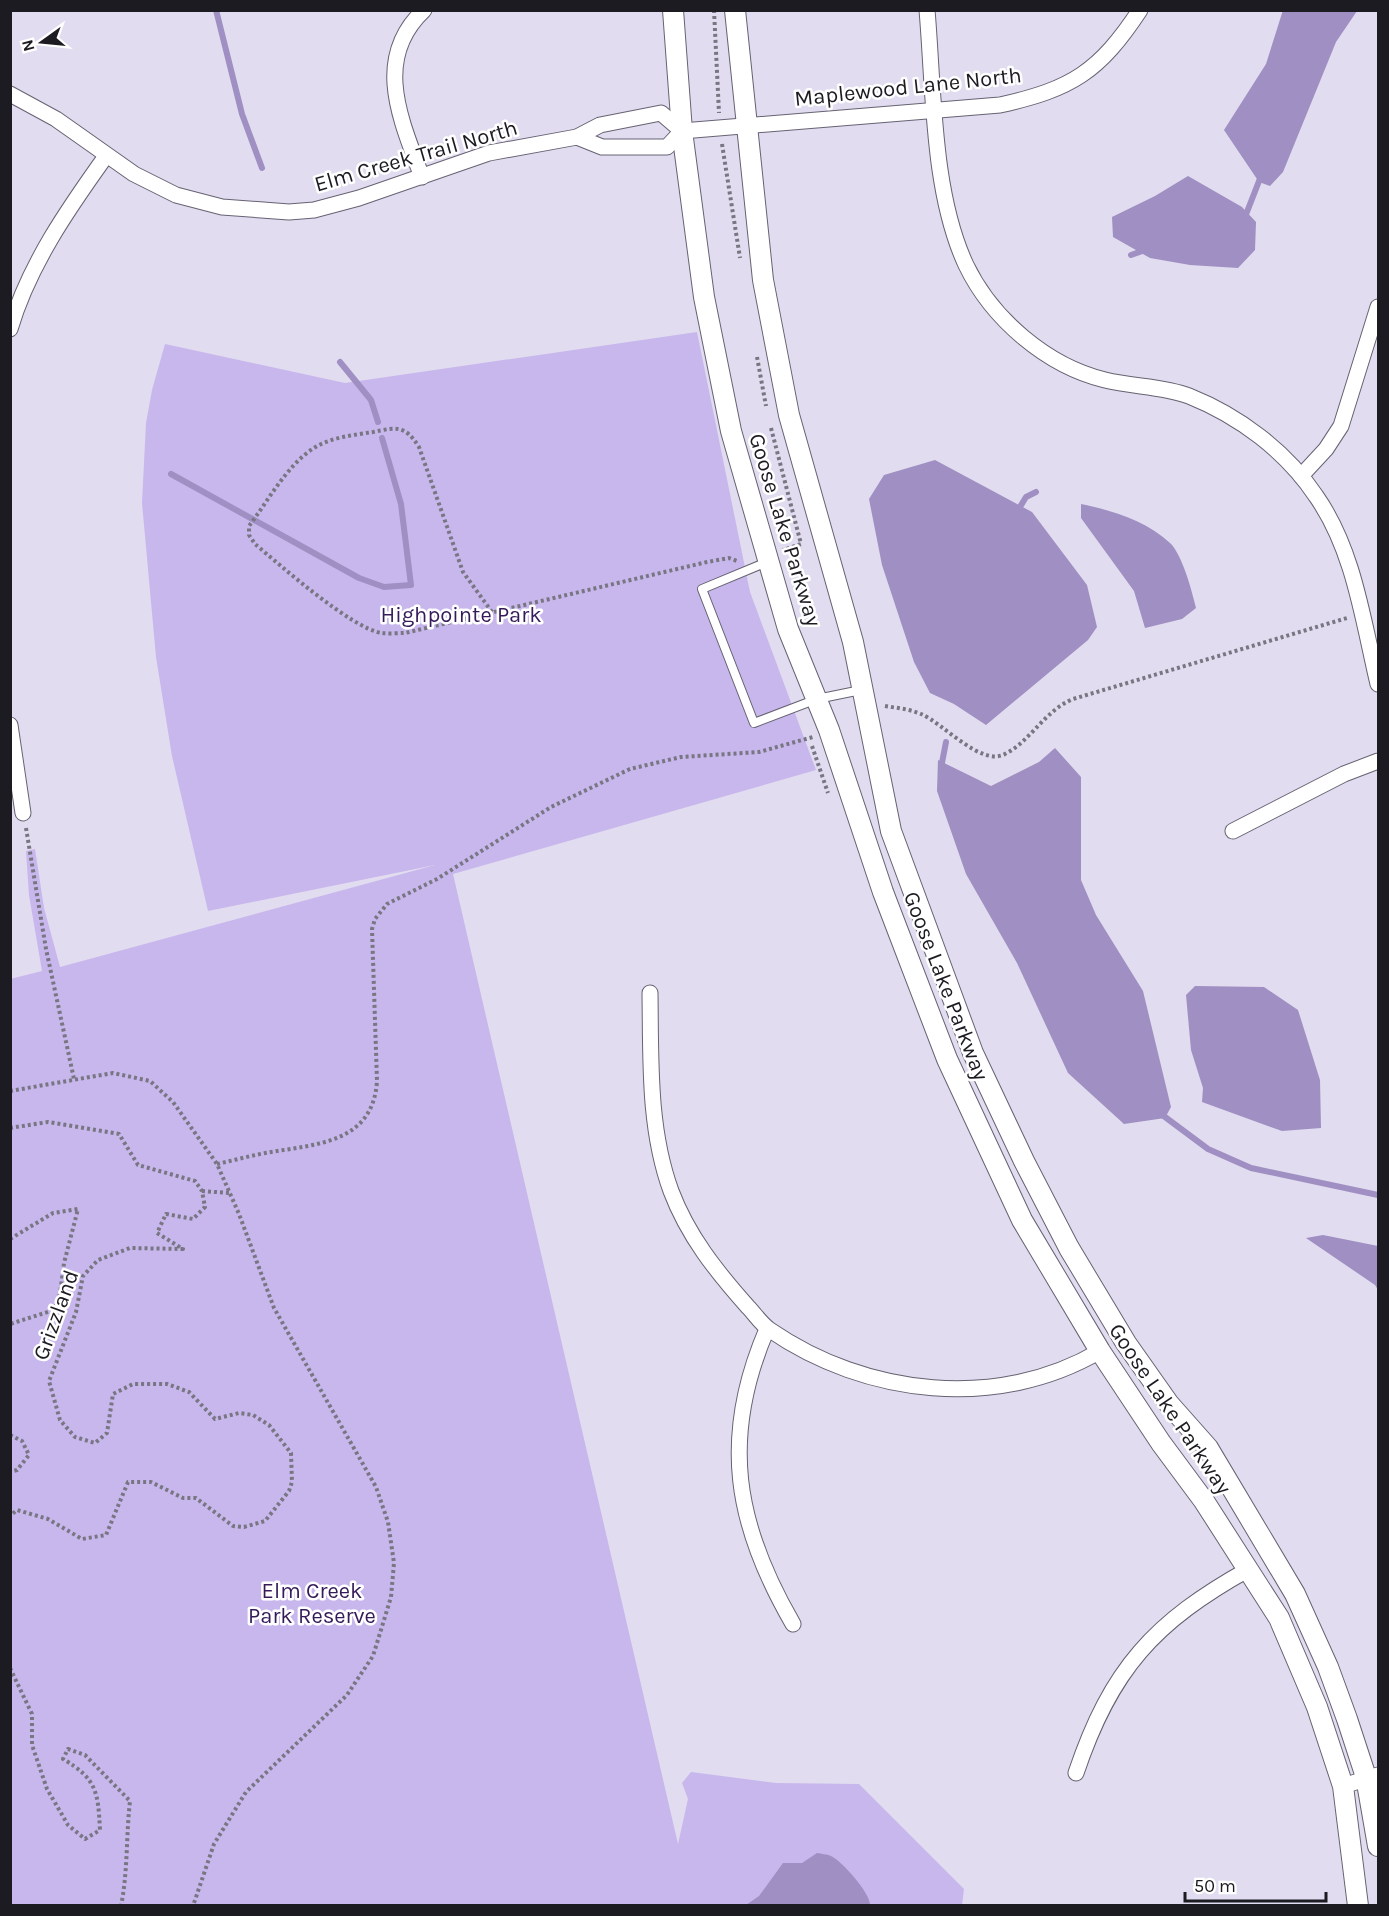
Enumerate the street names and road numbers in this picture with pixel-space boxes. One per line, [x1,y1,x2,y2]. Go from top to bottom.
street label: Maplewood Lane North [793,62,1023,112]
street label: Elm Creek Trail North [311,115,521,197]
street label: Goose Lake Parkway [743,430,827,630]
street label: Goose Lake Parkway [898,888,994,1084]
street label: Grizzland [28,1266,84,1364]
street label: Goose Lake Parkway [1103,1319,1237,1499]

